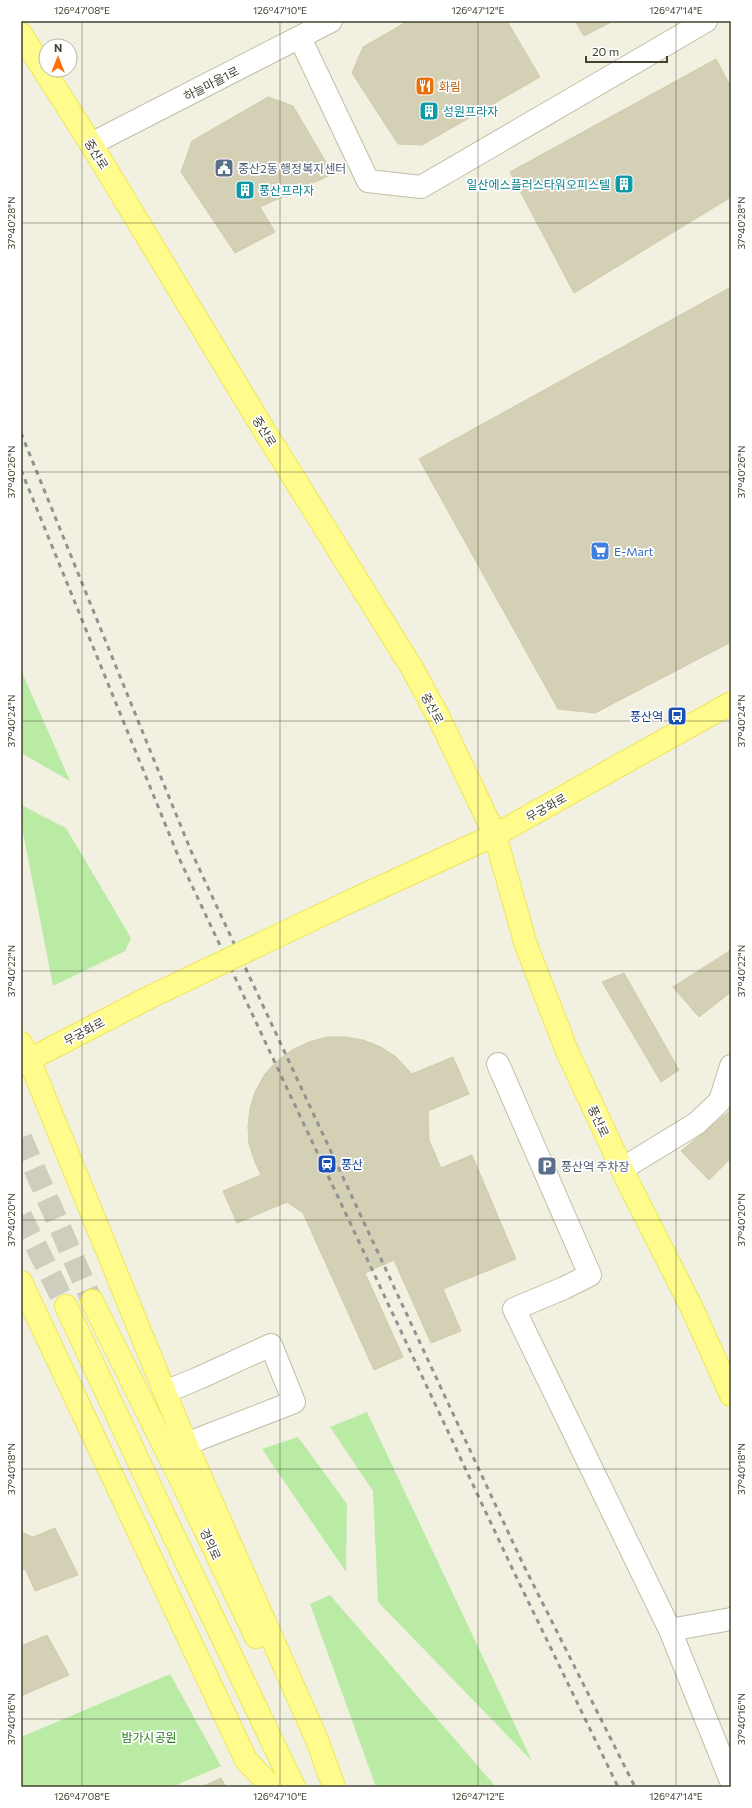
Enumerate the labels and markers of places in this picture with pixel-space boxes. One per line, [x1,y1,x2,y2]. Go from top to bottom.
restaurant icon: 화림 [414,75,436,97]
place label: 화림 [439,79,461,93]
building icon: 성원프라자 [418,100,440,122]
place label: 성원프라자 [443,104,498,118]
public building icon: 중산2동 행정복지센터 [213,157,235,179]
place label: 중산2동 행정복지센터 [238,161,346,175]
building icon: 일산에스플러스타워오피스텔 [613,173,635,195]
place label: 일산에스플러스타워오피스텔 [466,177,610,191]
building icon: 풍산프라자 [234,179,256,201]
place label: 풍산프라자 [259,183,314,197]
supermarket icon: E-Mart [589,540,611,562]
place label: E-Mart [614,544,654,558]
bus stop icon: 풍산역 [666,705,688,727]
place label: 풍산역 [630,709,663,723]
station icon: 풍산 [316,1153,338,1175]
parking icon: 풍산역 주차장 [536,1155,558,1177]
place label: 풍산 [341,1157,363,1171]
place label: 풍산역 주차장 [561,1159,630,1173]

